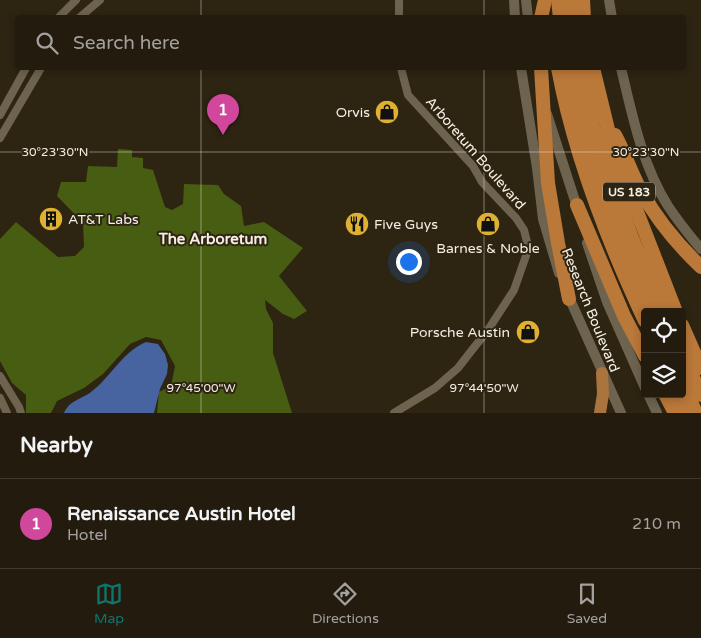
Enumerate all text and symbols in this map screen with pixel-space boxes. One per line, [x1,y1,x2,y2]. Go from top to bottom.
search box [15,15,686,70]
icon: search [33,29,61,57]
text: Search here [73,32,180,54]
pin: 1 [207,94,239,135]
street label: Arboretum Boulevard [422,94,529,213]
shop icon: Orvis [374,99,400,125]
place label: Orvis [336,104,370,121]
text: 30°23'30"N [22,145,89,159]
text: 30°23'30"N [613,145,680,159]
road number: US 183 [603,182,655,202]
building icon: AT&T Labs [38,206,64,232]
place label: AT&T Labs [68,211,139,228]
restaurant icon: Five Guys [344,211,370,237]
shop icon: Barnes & Noble [475,211,501,237]
place label: Five Guys [374,216,438,233]
district label: The Arboretum [158,230,267,248]
place label: Barnes & Noble [436,240,540,257]
street label: Research Boulevard [558,246,623,375]
your location [396,249,422,275]
map controls [641,308,686,398]
button: locate [641,308,686,353]
shop icon: Porsche Austin [515,319,541,345]
place label: Porsche Austin [410,324,510,341]
button: layers [641,353,686,398]
text: 97°45'00"W [166,381,236,395]
text: 97°44'50"W [449,381,519,395]
text: Nearby [20,433,93,458]
text: Renaissance Austin Hotel [67,503,296,525]
text: 1 [31,514,41,534]
text: 210 m [632,514,681,534]
text: Hotel [67,525,108,545]
tab: Map [94,580,124,627]
tab: Directions [312,580,379,627]
tab: Saved [567,580,607,627]

